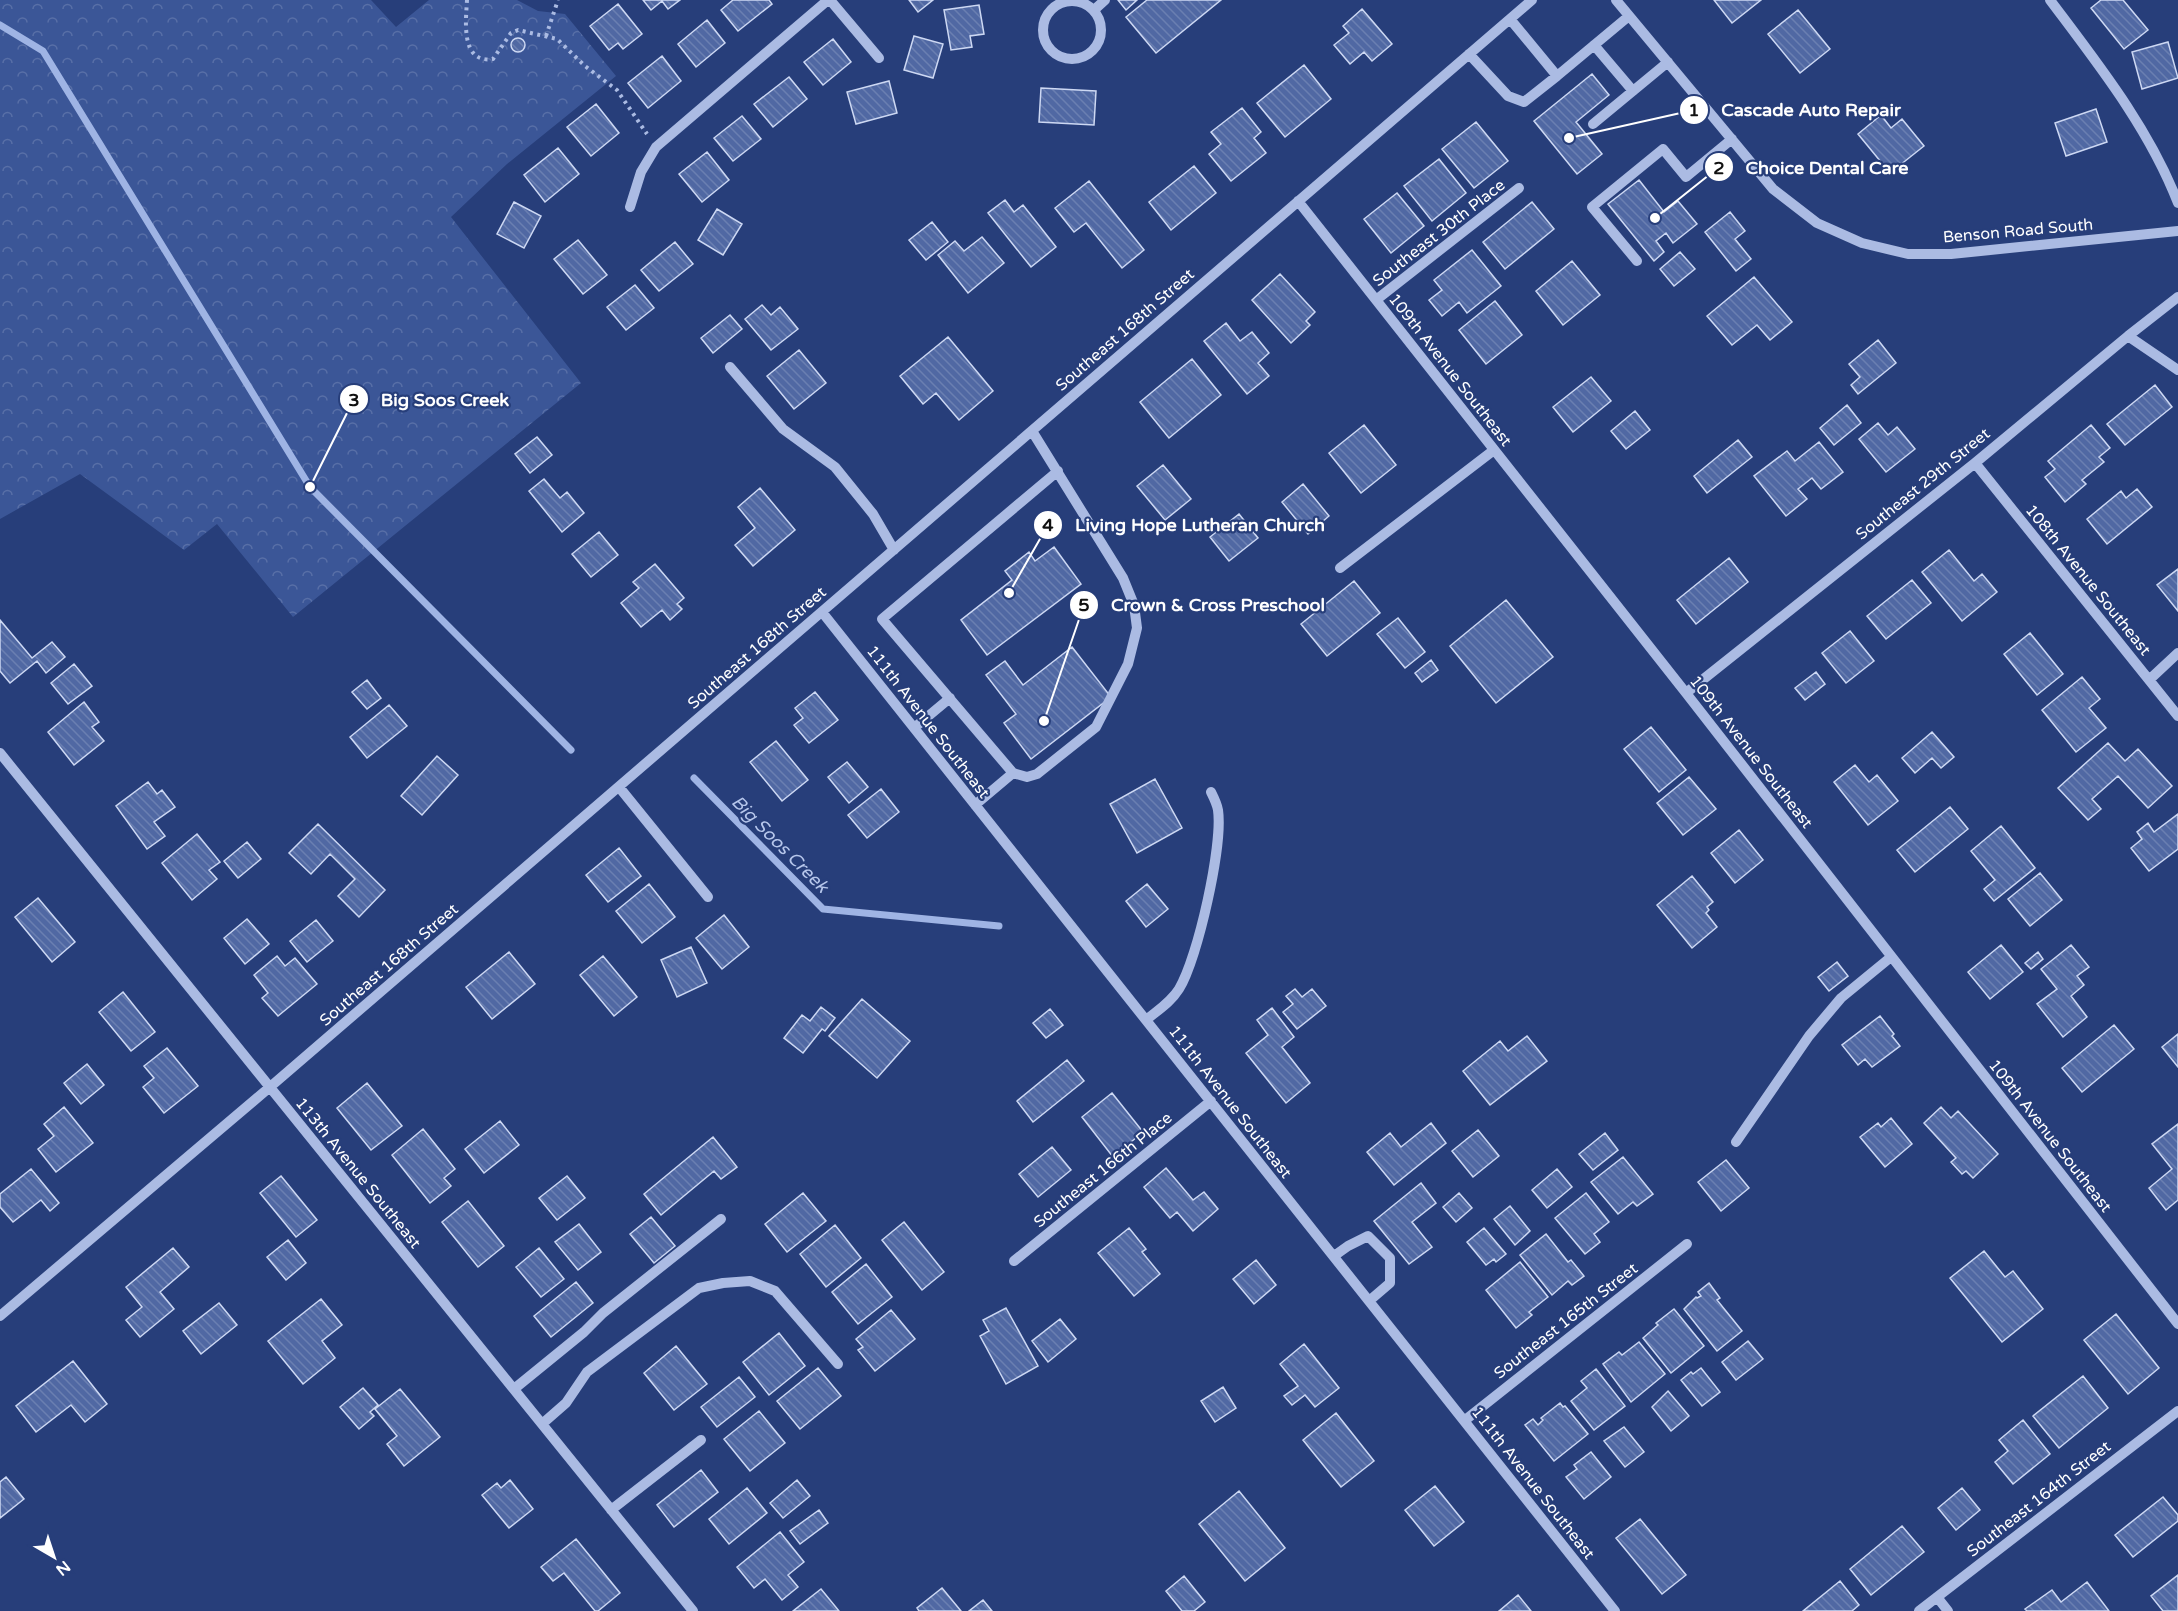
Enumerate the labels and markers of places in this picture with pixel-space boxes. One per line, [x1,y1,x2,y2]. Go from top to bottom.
callout: Cascade Auto Repair [1679,92,1913,128]
callout: Choice Dental Care [1704,149,1921,185]
callout: Big Soos Creek [339,381,521,417]
callout: Living Hope Lutheran Church [1033,507,1337,543]
callout: Crown & Cross Preschool [1069,587,1337,623]

